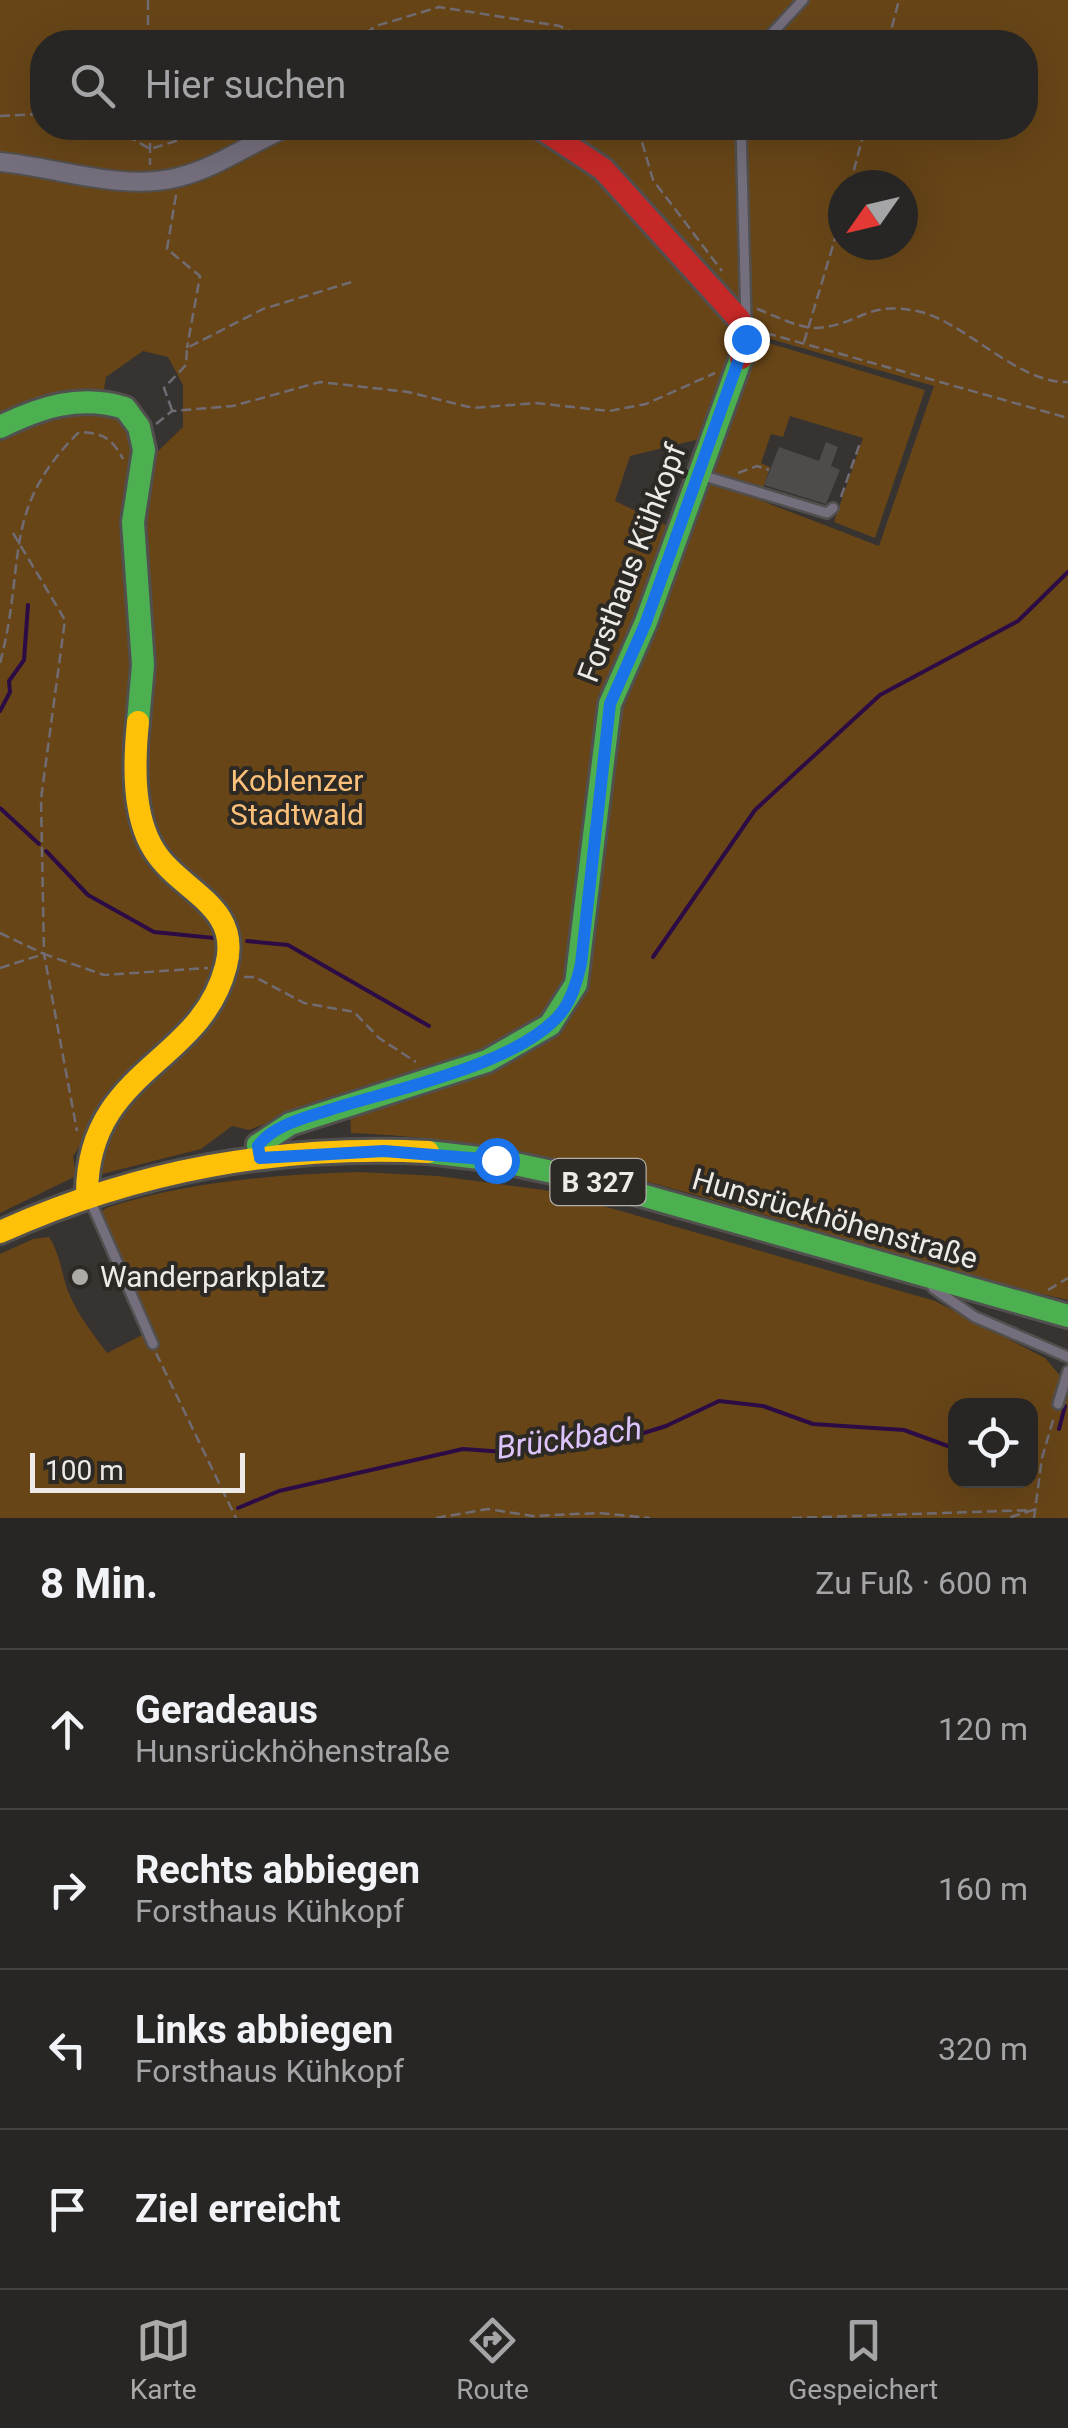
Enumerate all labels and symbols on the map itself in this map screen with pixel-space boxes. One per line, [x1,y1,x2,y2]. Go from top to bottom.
north arrow [828,170,918,260]
route end [724,317,770,363]
street label: Forsthaus Kühkopf [570,438,693,687]
park label: Koblenzer Stadtwald [230,763,364,832]
route start [474,1138,520,1184]
road number: B 327 [550,1159,646,1205]
street label: Hunsrückhöhenstraße [688,1161,982,1276]
place label: Wanderparkplatz [100,1259,326,1294]
marker: Wanderparkplatz [69,1266,91,1288]
water label: Brückbach [494,1409,644,1467]
scale bar [30,1448,245,1492]

